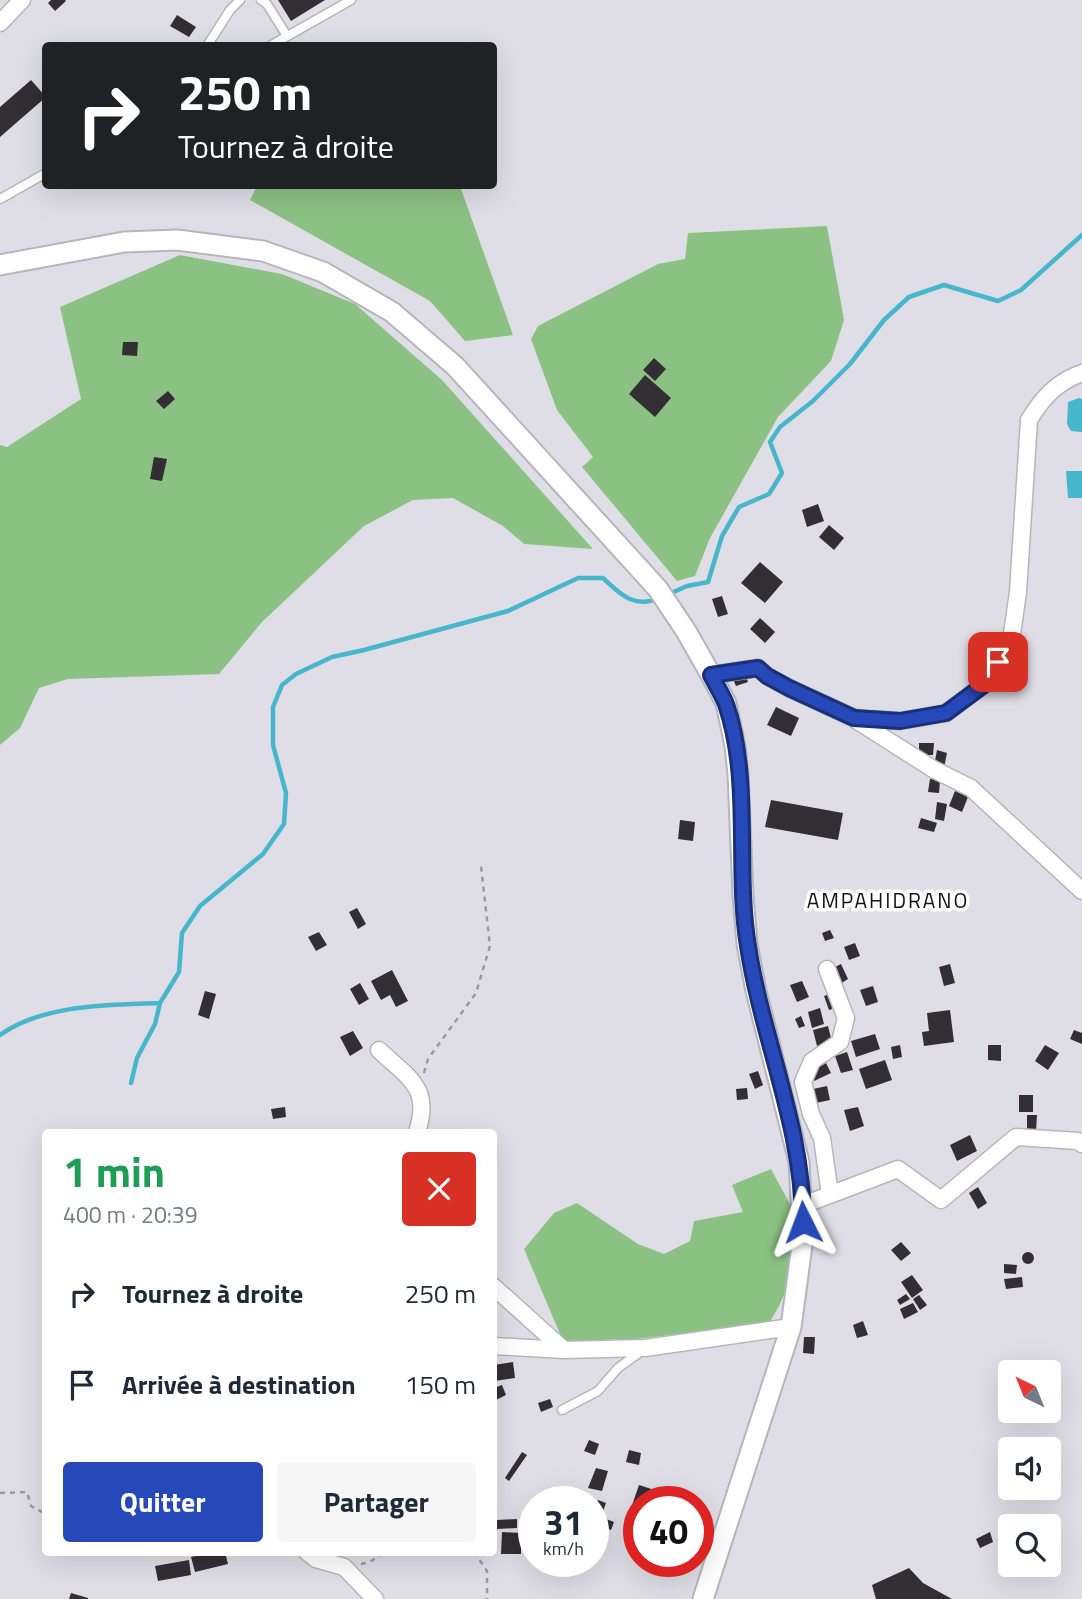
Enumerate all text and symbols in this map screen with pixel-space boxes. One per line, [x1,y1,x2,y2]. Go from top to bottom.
text: 250 m [178,54,312,129]
icon: right [63,70,154,161]
text: Tournez à droite [178,122,394,170]
pin [968,632,1028,692]
icon: arrive [979,643,1017,681]
district label: AMPAHIDRANO [807,884,969,916]
text: 1 min [63,1139,165,1203]
button: close [402,1152,476,1226]
position arrow [766,1185,840,1259]
text: 400 m · 20:39 [63,1197,198,1232]
text: Tournez à droite [122,1274,303,1313]
text: 250 m [405,1274,476,1313]
icon: right [63,1275,101,1313]
north arrow [998,1360,1060,1423]
map controls [998,1360,1061,1577]
text: Arrivée à destination [122,1365,356,1404]
text: 150 m [405,1365,476,1404]
icon: arrive [63,1366,101,1404]
button: sound [998,1437,1061,1500]
button: Quitter [63,1462,263,1542]
button: Partager [277,1462,476,1542]
speed limit sign: 40 [623,1486,714,1577]
text: 31 [544,1495,583,1549]
button: search [998,1514,1061,1577]
text: km/h [543,1535,584,1562]

